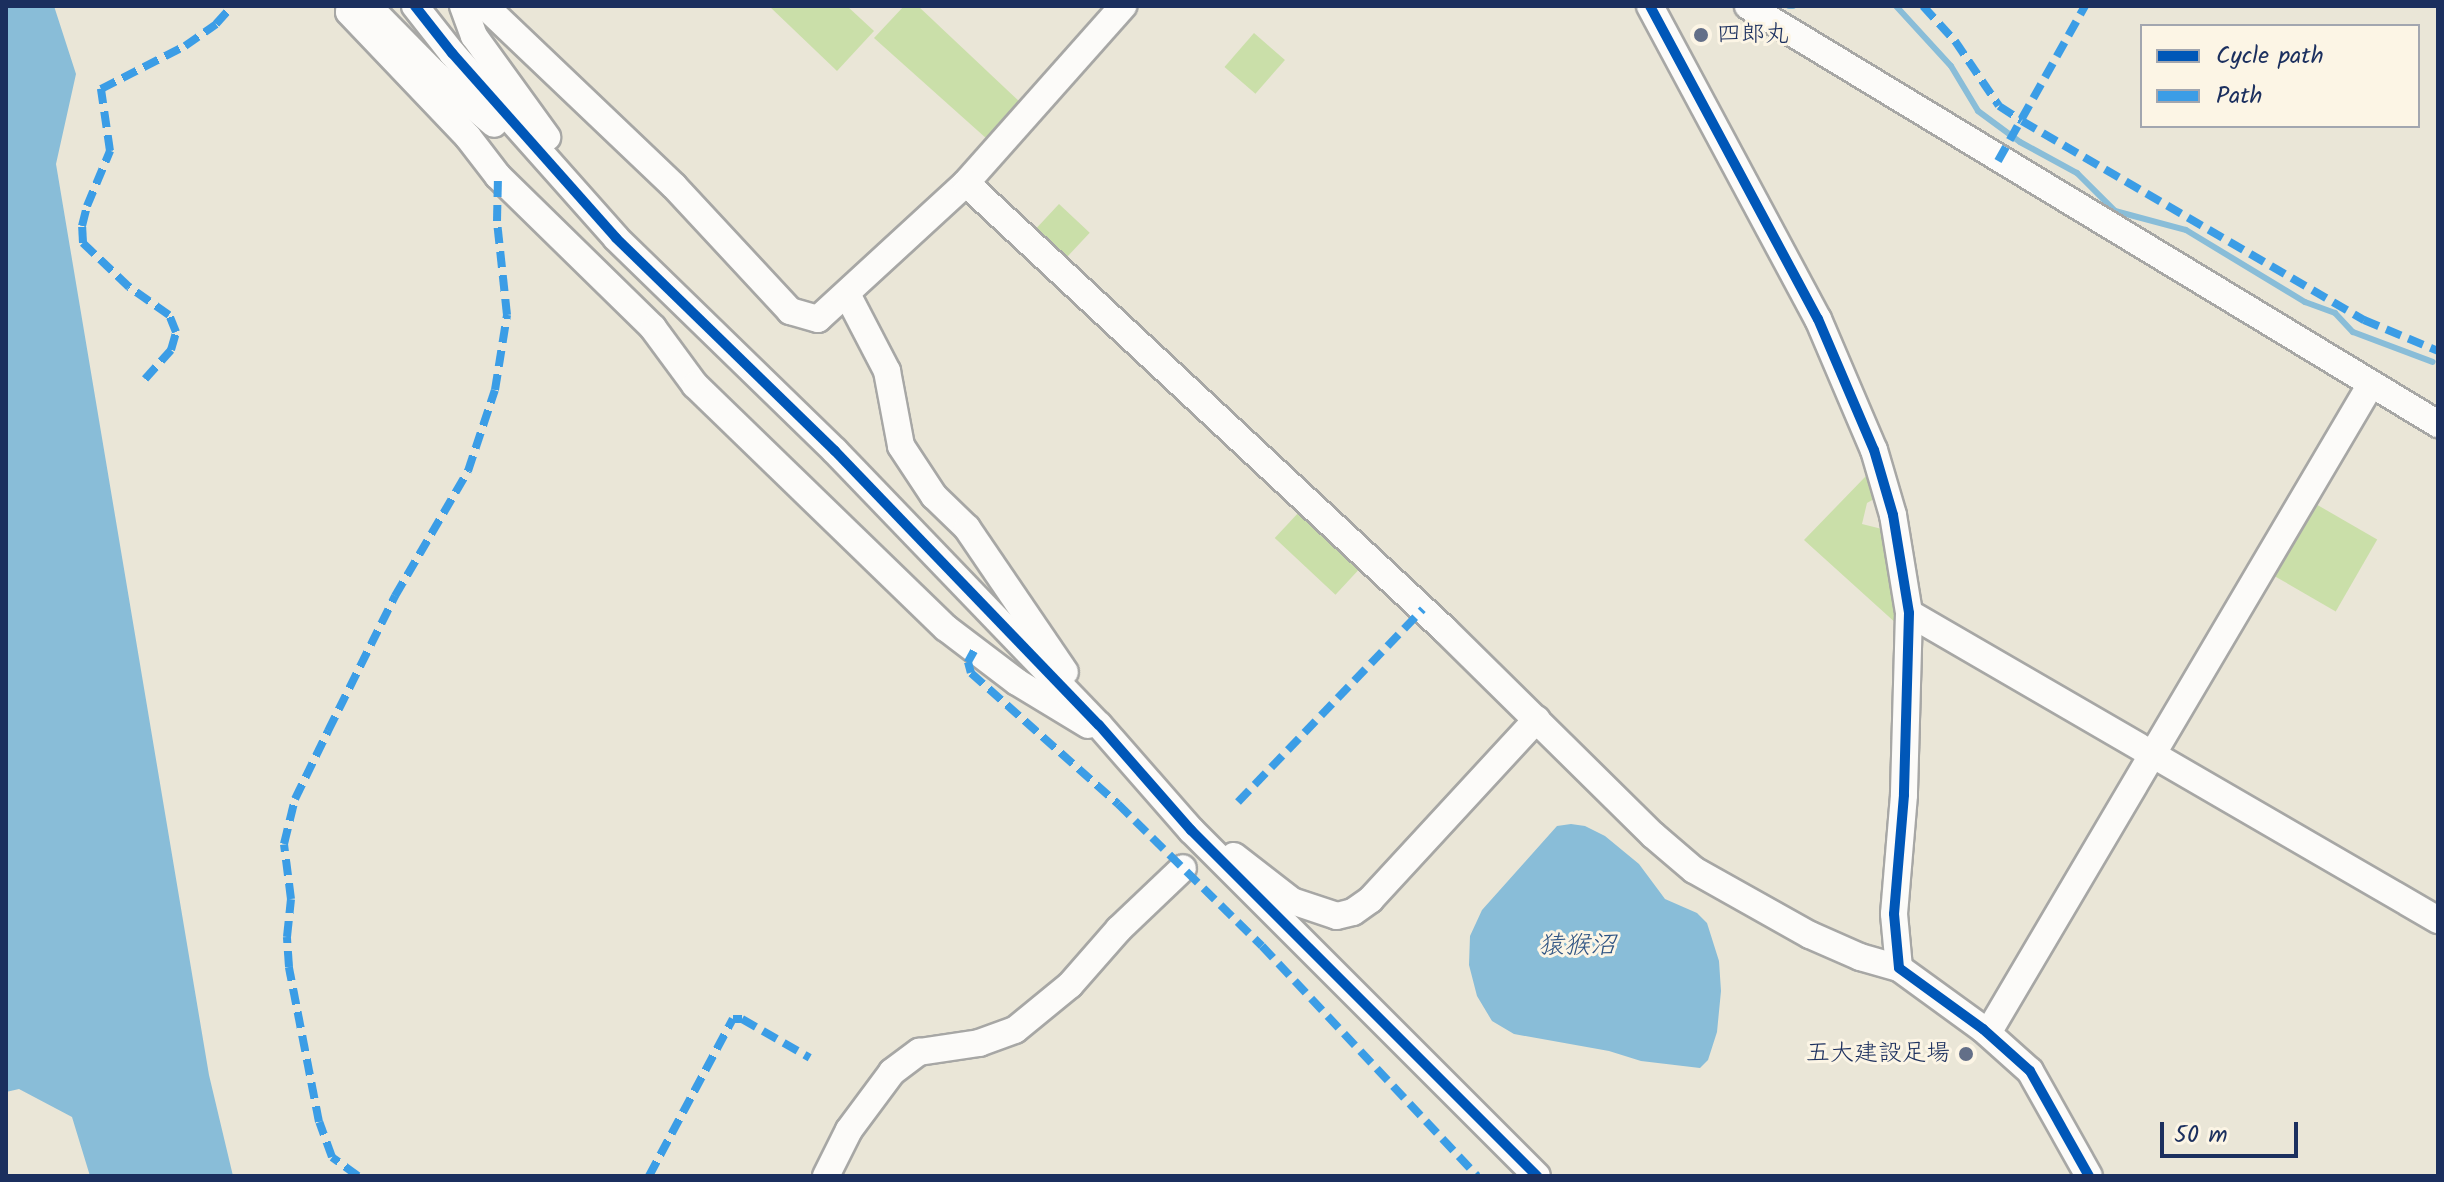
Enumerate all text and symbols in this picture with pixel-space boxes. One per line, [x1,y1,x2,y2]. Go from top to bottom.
place label: 四郎丸 [1717,21,1789,49]
legend [2140,24,2420,128]
marker: 四郎丸 [1692,26,1710,44]
text: Cycle path [2216,37,2324,76]
text: Path [2216,77,2262,116]
water label: 猿猴沼 [1538,931,1616,963]
place label: 五大建設足場 [1806,1040,1950,1068]
marker: 五大建設足場 [1957,1045,1975,1063]
scale bar [2164,1106,2302,1156]
text: 50 m [2174,1116,2228,1155]

